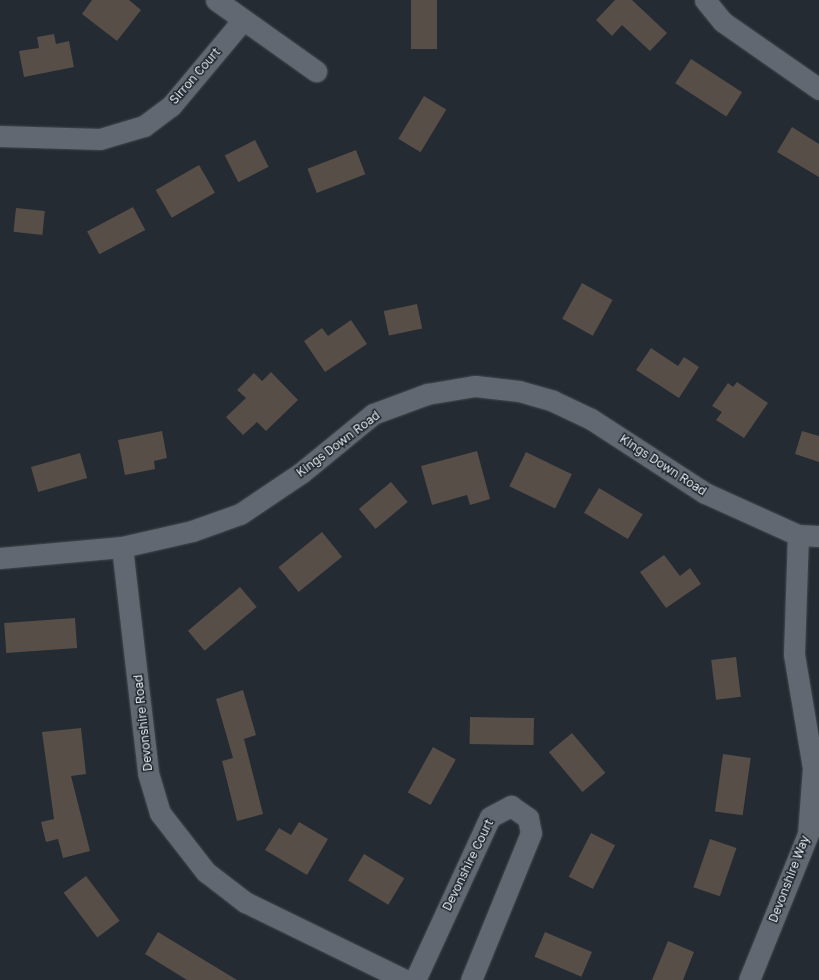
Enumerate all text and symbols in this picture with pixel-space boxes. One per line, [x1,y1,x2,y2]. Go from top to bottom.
street label: Sirron Court [167,45,223,107]
street label: Kings Down Road [293,408,383,480]
street label: Kings Down Road [617,432,709,498]
street label: Devonshire Road [131,674,155,772]
street label: Devonshire Court [440,817,496,913]
street label: Devonshire Way [766,833,812,925]

